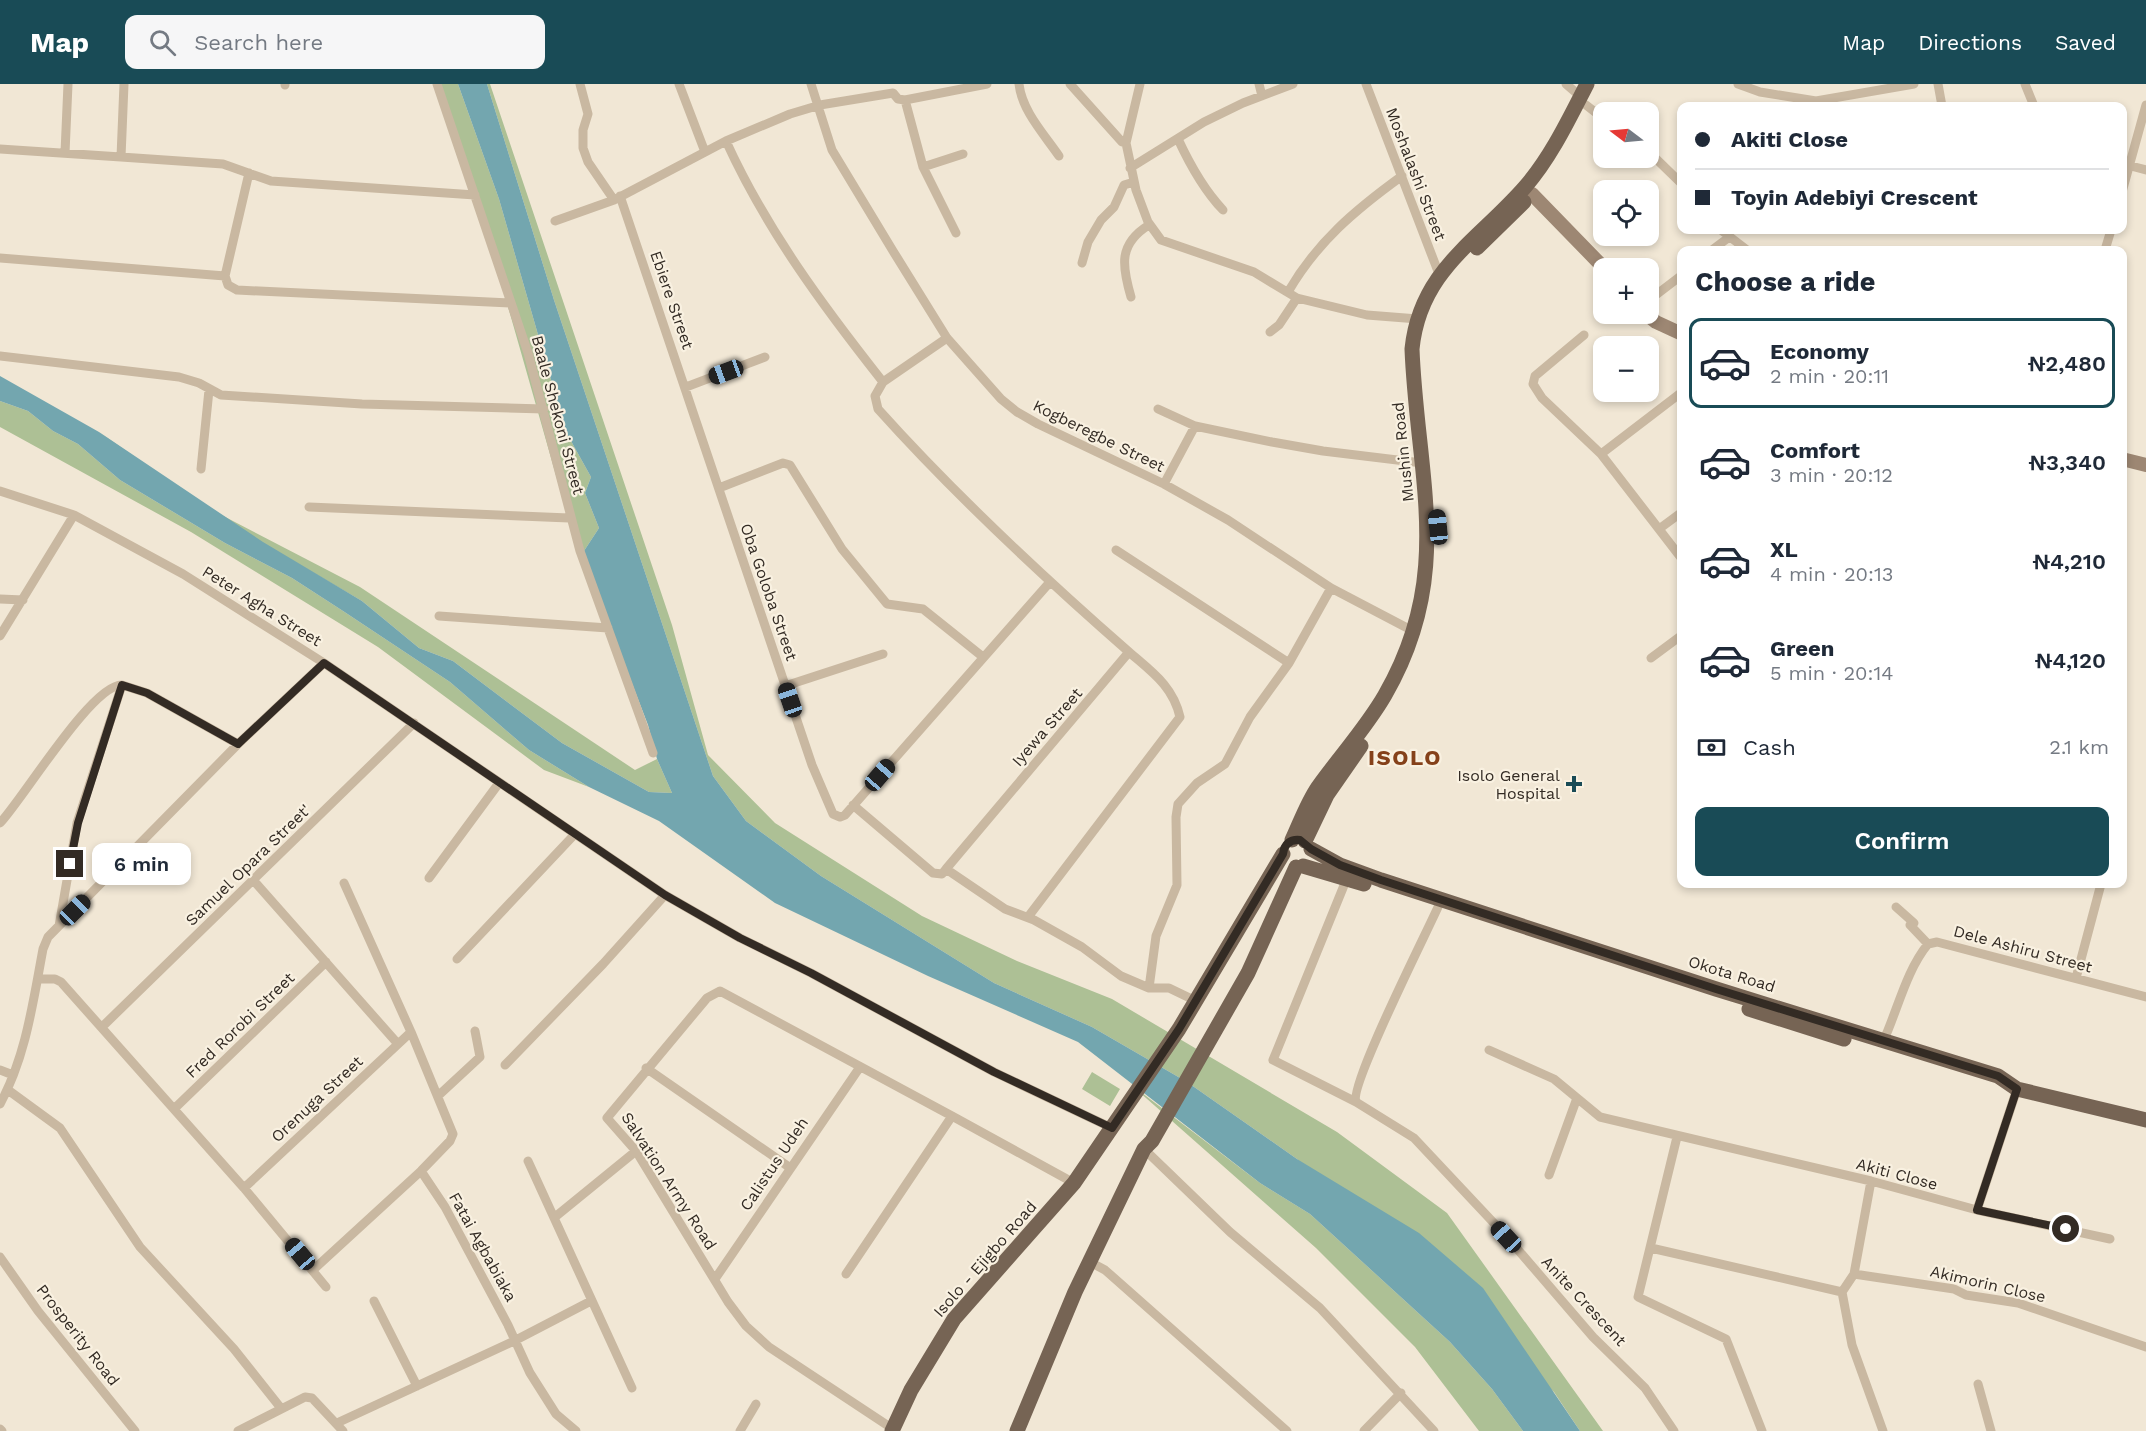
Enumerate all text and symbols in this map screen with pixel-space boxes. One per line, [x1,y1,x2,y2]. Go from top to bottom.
search box [125,15,545,69]
text: Map [30,26,89,59]
icon: search [146,26,179,59]
text: Search here [194,30,323,55]
text: Map [1842,30,1885,55]
text: Directions [1918,30,2022,55]
text: Saved [2055,30,2116,55]
north arrow [1593,102,1659,168]
map controls [1593,102,1659,402]
street label: Moshalashi Street [1382,105,1450,243]
text: Akiti Close [1731,127,1848,152]
button: locate [1593,180,1659,246]
text: Toyin Adebiyi Crescent [1731,185,1978,210]
street label: Ebiere Street [646,248,698,352]
button: + [1593,258,1659,324]
text: Choose a ride [1695,266,1875,298]
street label: Baale Shekoni Street [528,333,588,497]
button: − [1593,336,1659,402]
icon: car [1698,336,1752,390]
text: Economy [1770,339,1869,364]
text: ₦2,480 [2028,351,2106,376]
car [706,357,746,387]
text: 2 min · 20:11 [1770,364,1889,388]
street label: Kogberegbe Street [1030,396,1168,476]
street label: Mushin Road [1388,401,1418,503]
icon: car [1698,435,1752,489]
text: Comfort [1770,438,1860,463]
text: ₦3,340 [2028,450,2106,475]
text: 3 min · 20:12 [1770,463,1893,487]
car [1427,508,1449,546]
street label: Oba Goloba Street [737,521,802,663]
icon: car [1698,534,1752,588]
text: XL [1770,537,1798,562]
text: ₦4,210 [2032,549,2106,574]
street label: Peter Agha Street [199,562,325,650]
text: 4 min · 20:13 [1770,562,1893,586]
icon: car [1698,633,1752,687]
text: Green [1770,636,1834,661]
text: ₦4,120 [2035,648,2106,673]
text: 5 min · 20:14 [1770,661,1893,685]
car [776,680,804,720]
street label: Iyewa Street [1008,684,1086,770]
icon: cash [1695,731,1728,764]
text: Cash [1743,735,1796,760]
text: 2.1 km [2049,735,2109,759]
district label: ISOLO [1368,745,1442,770]
car [861,756,899,794]
place label: Isolo General Hospital [1457,766,1560,803]
marker: Isolo General Hospital [1565,775,1583,793]
street label: Samuel Opara Street' [181,800,315,930]
button: Confirm [1695,807,2109,876]
callout: 6 min [91,843,190,885]
route end [56,850,83,877]
text: 6 min [114,852,169,876]
car [56,891,94,929]
street label: Dele Ashiru Street [1952,921,2095,977]
street label: Okota Road [1686,952,1778,996]
street label: Fred Rorobi Street [182,968,299,1082]
street label: Orenuga Street [267,1052,367,1146]
street label: Salvation Army Road [617,1109,721,1253]
street label: Calistus Udeh [736,1114,812,1214]
street label: Akiti Close [1854,1154,1940,1194]
street label: Fatai Agbabiaka [445,1189,521,1305]
street label: Isolo - Ejigbo Road [929,1197,1041,1321]
route start [2052,1215,2079,1242]
car [1487,1218,1525,1256]
car [282,1234,318,1274]
street label: Anite Crescent [1538,1252,1631,1350]
street label: Akimorin Close [1928,1261,2048,1307]
street label: Prosperity Road [33,1281,123,1389]

